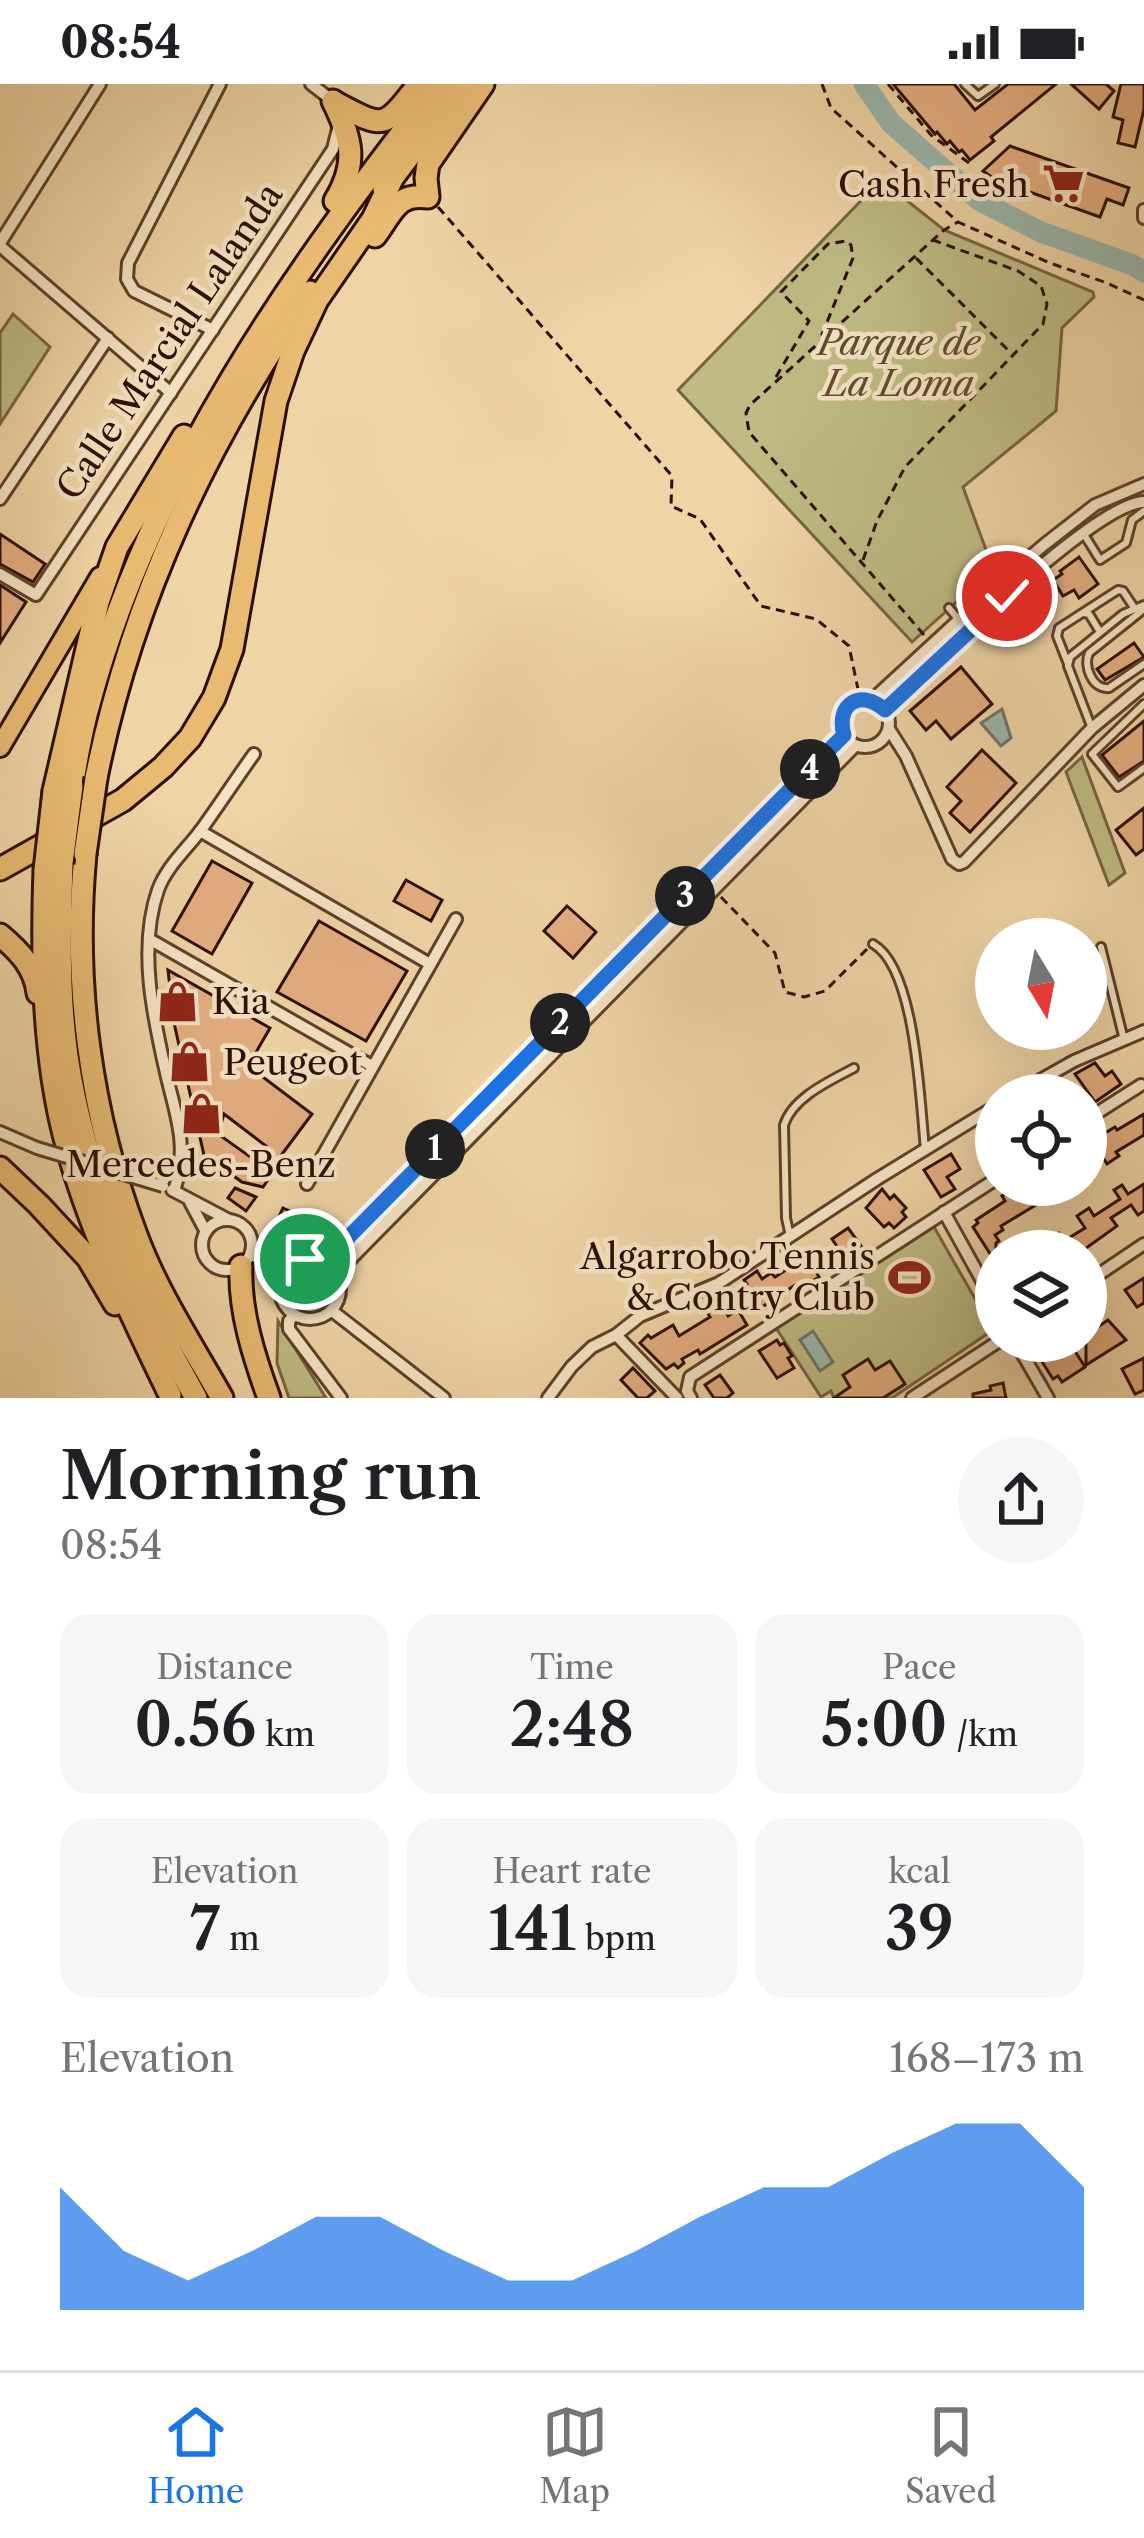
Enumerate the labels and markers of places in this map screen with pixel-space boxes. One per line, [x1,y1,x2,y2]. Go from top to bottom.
supermarket icon: Cash Fresh [1040,161,1086,207]
place label: Cash Fresh [838,162,1029,206]
pin [956,545,1058,647]
pin: 4 [780,739,840,799]
pin: 3 [655,866,715,926]
shop icon: Kia [155,978,201,1024]
place label: Kia [212,979,270,1023]
pin: 2 [530,993,590,1053]
shop icon: Peugeot [166,1039,212,1085]
place label: Peugeot [223,1040,362,1084]
shop icon: Mercedes-Benz [178,1091,224,1137]
pin: 1 [405,1119,465,1179]
place label: Mercedes-Benz [66,1142,336,1186]
pin [254,1208,356,1310]
place label: Algarrobo Tennis & Contry Club [579,1234,875,1319]
sports icon: Algarrobo Tennis & Contry Club [886,1254,932,1300]

